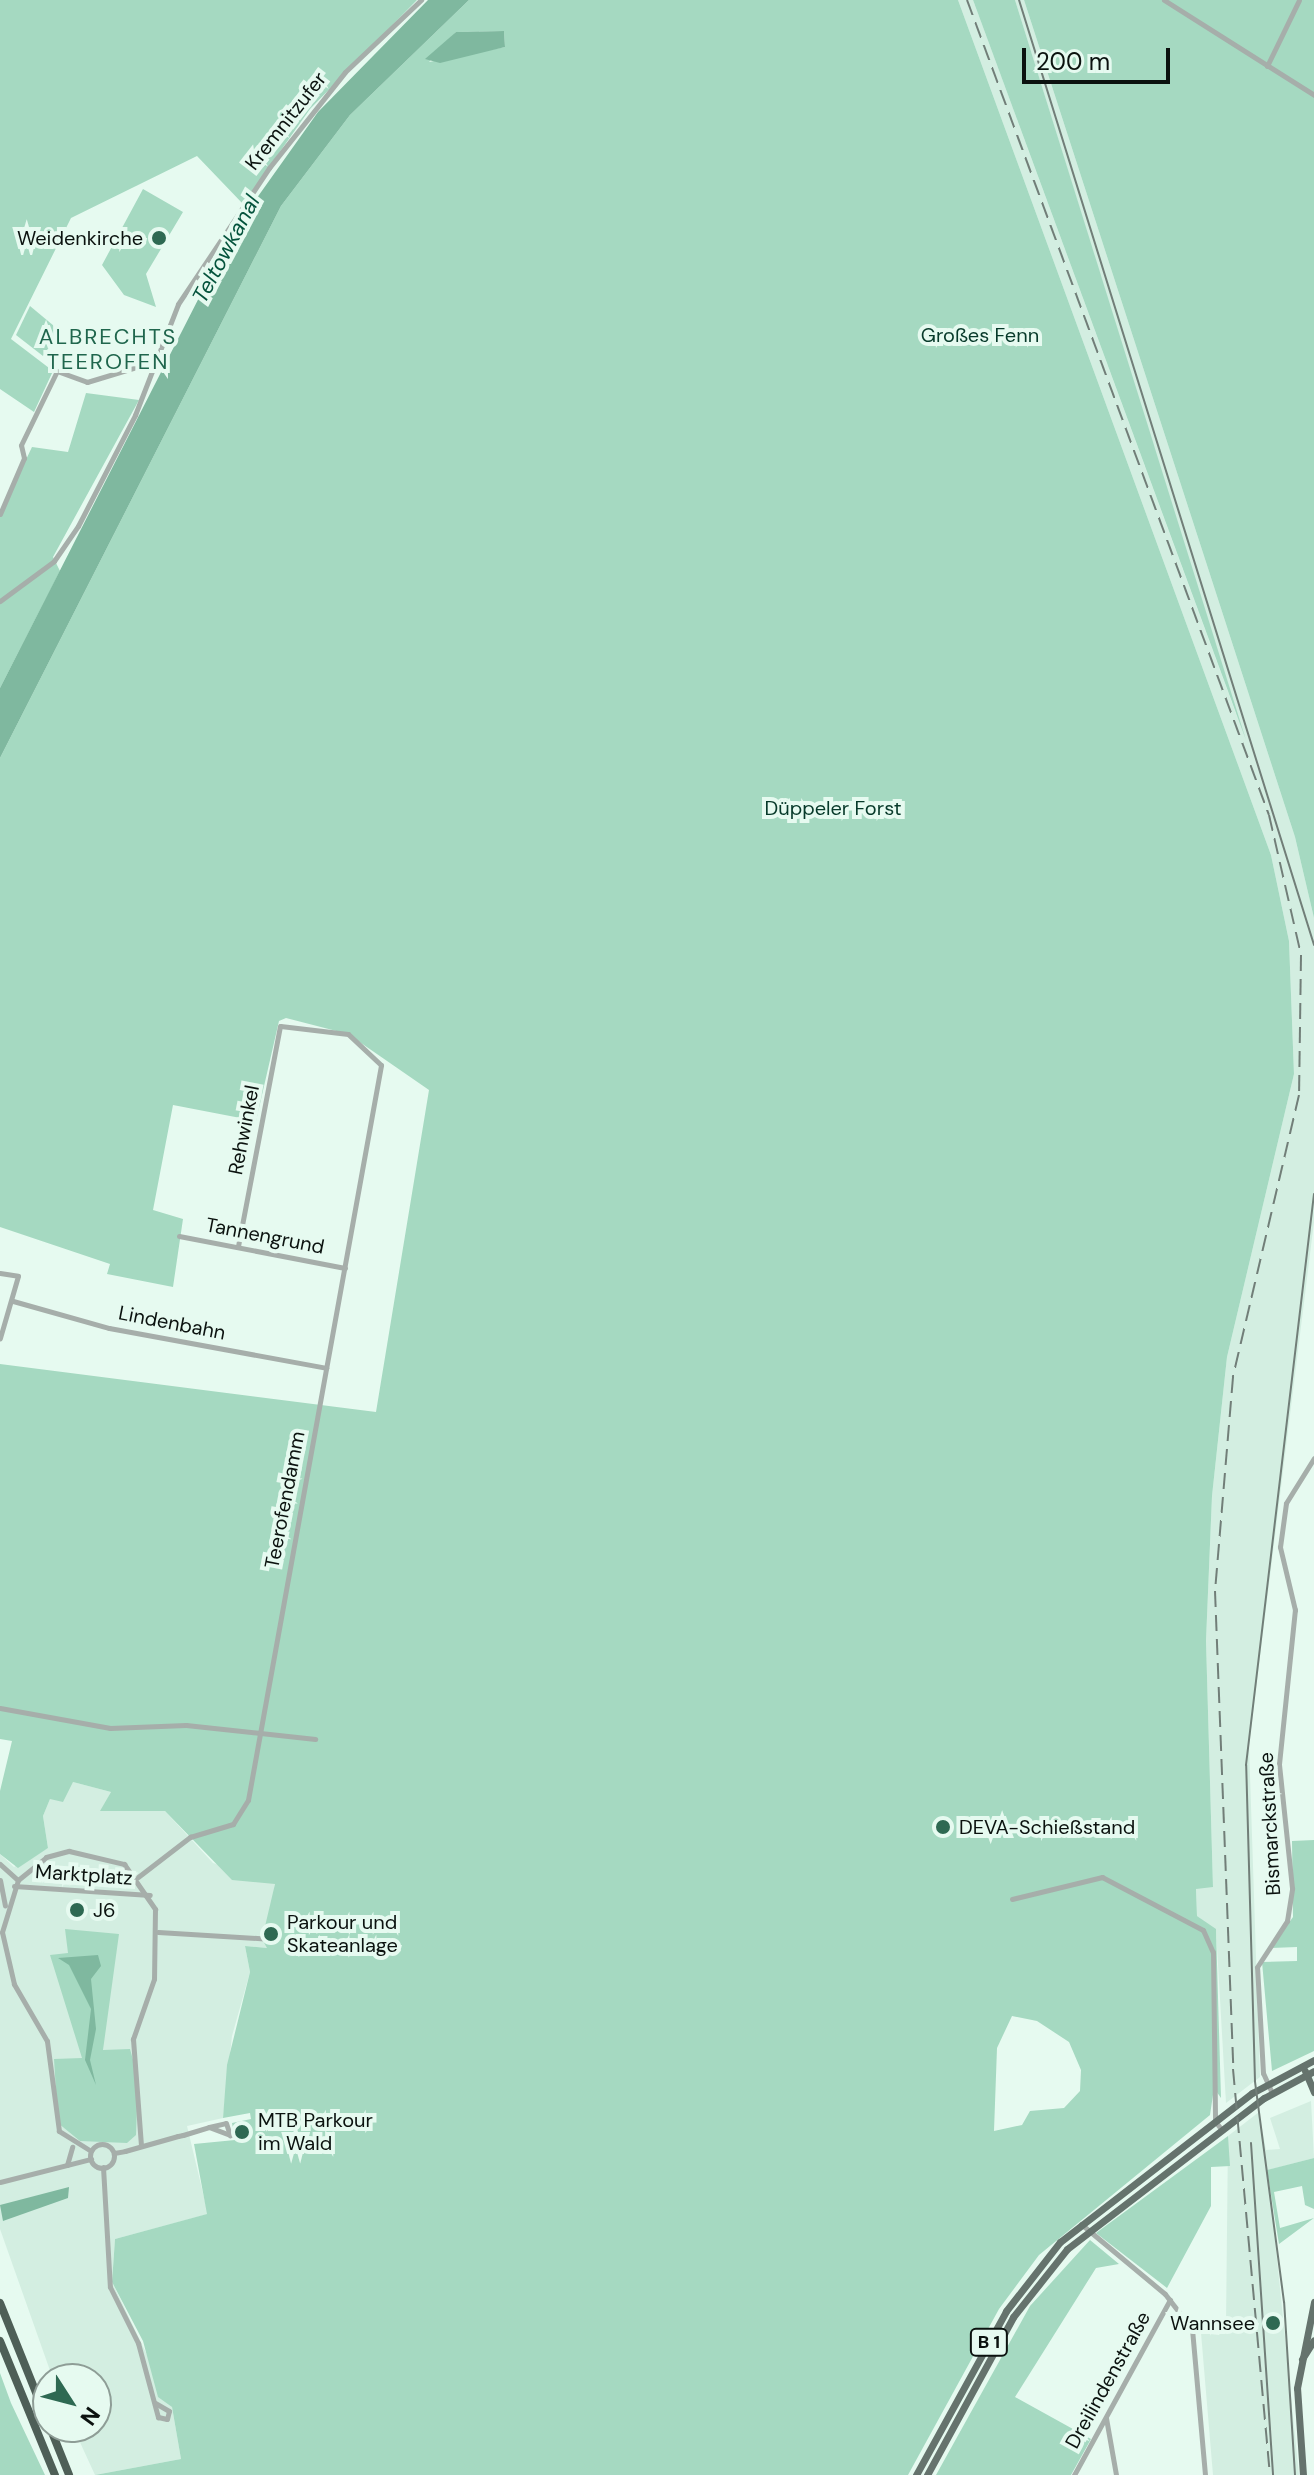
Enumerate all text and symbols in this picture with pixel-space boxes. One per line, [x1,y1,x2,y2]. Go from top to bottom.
scale bar [1026,32,1174,82]
text: 200 m [1036,46,1110,77]
street label: Kremnitzufer [240,67,332,175]
water label: Teltowkanal [187,191,265,307]
place label: Weidenkirche [17,226,143,250]
marker: Weidenkirche [150,229,168,247]
district label: ALBRECHTS TEEROFEN [39,323,177,374]
park label: Großes Fenn [921,323,1039,347]
park label: Düppeler Forst [764,796,902,820]
street label: Rehwinkel [224,1083,264,1177]
street label: Tannengrund [204,1213,326,1259]
street label: Lindenbahn [116,1301,228,1345]
street label: Teerofendamm [260,1429,310,1571]
street label: Bismarckstraße [1254,1752,1286,1896]
place label: DEVA-Schießstand [959,1815,1135,1839]
marker: DEVA-Schießstand [934,1818,952,1836]
street label: Marktplatz [34,1860,134,1890]
place label: J6 [93,1898,116,1922]
marker: J6 [68,1901,86,1919]
place label: Parkour und Skateanlage [287,1910,398,1957]
marker: Parkour und Skateanlage [262,1925,280,1943]
place label: MTB Parkour im Wald [258,2108,373,2155]
marker: MTB Parkour im Wald [233,2123,251,2141]
street label: Dreilindenstraße [1060,2307,1156,2453]
place label: Wannsee [1170,2311,1255,2335]
marker: Wannsee [1262,2312,1284,2334]
road number: B 1 [969,2328,1009,2356]
north arrow [32,2363,112,2443]
text: N [74,2401,107,2431]

